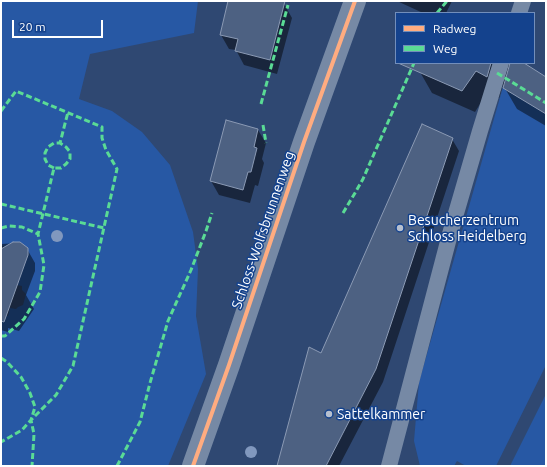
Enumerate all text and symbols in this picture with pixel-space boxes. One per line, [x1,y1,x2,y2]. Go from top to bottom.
scale bar [14,12,105,38]
legend [395,12,535,64]
text: 20 m [19,20,46,33]
text: Radweg [433,22,476,35]
text: Weg [433,42,457,55]
street label: Schloss-Wolfsbrunnenweg [228,149,298,311]
place label: Besucherzentrum Schloss Heidelberg [408,212,527,244]
marker: Besucherzentrum Schloss Heidelberg [395,223,405,233]
place label: Sattelkammer [337,406,425,422]
marker: Sattelkammer [324,409,334,419]

